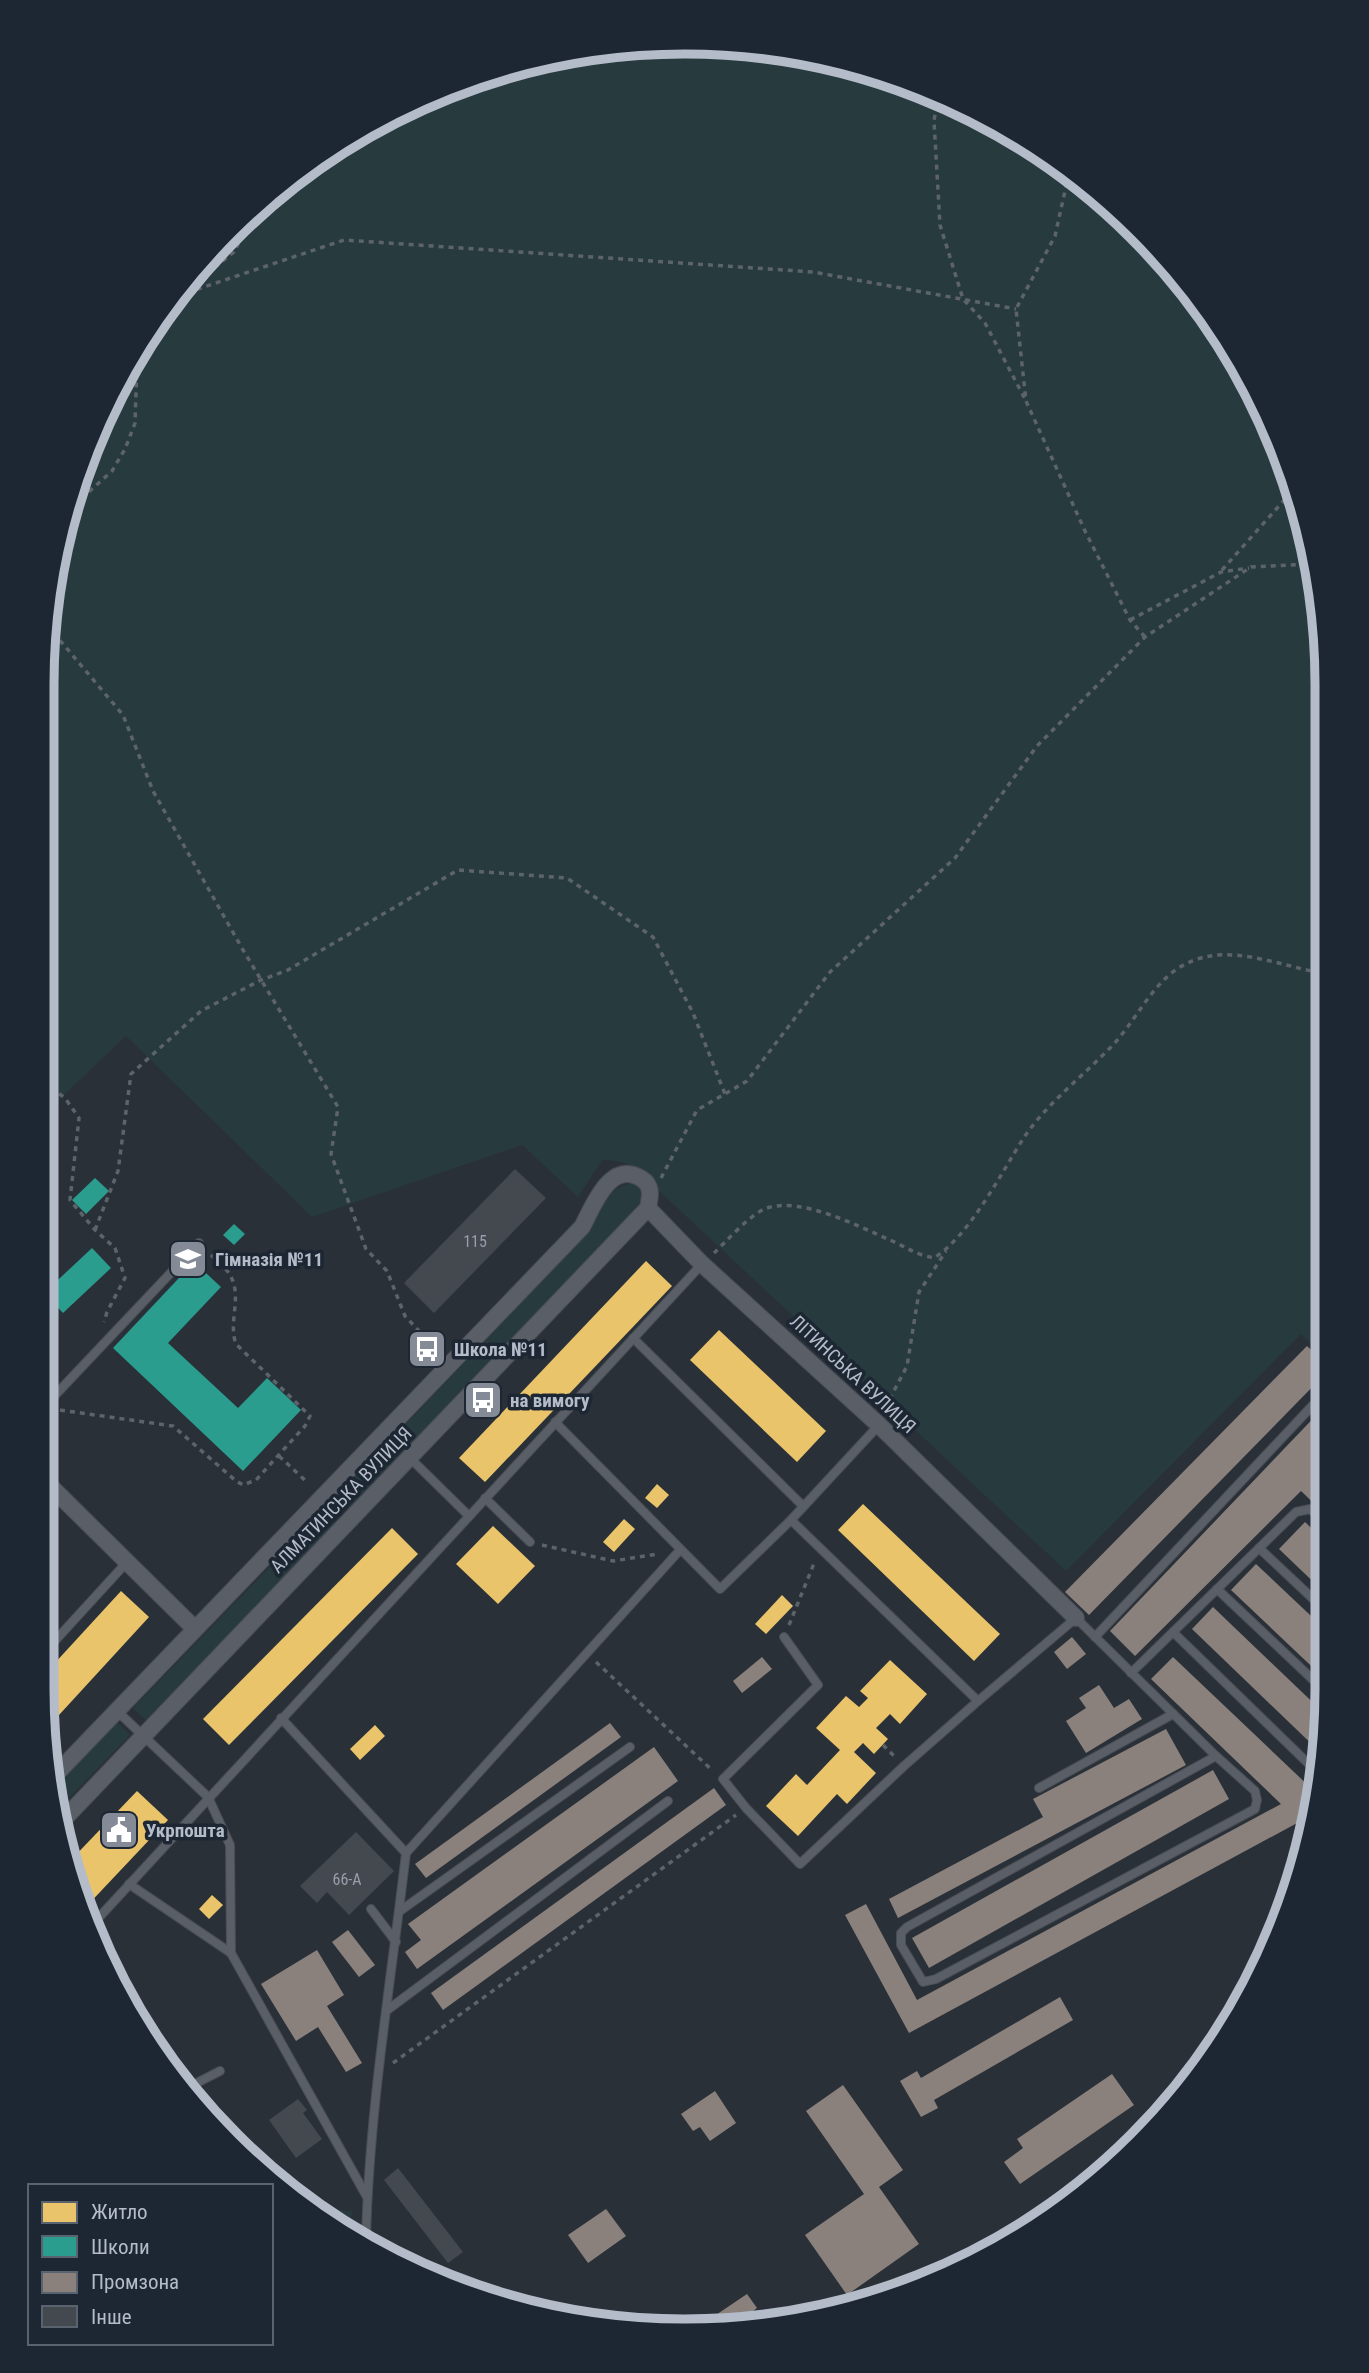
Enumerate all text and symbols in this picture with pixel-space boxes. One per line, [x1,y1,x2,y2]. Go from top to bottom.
house number: 115 [463,1232,487,1251]
school or university icon: Гімназія №11 [167,1238,209,1280]
place label: Гімназія №11 [215,1248,323,1271]
street label: ЛІТИНСЬКА ВУЛИЦЯ [785,1310,921,1438]
bus stop icon: Школа №11 [406,1328,448,1370]
place label: Школа №11 [454,1338,547,1361]
bus stop icon: на вимогу [462,1379,504,1421]
place label: на вимогу [510,1389,590,1412]
street label: АЛМАТИНСЬКА ВУЛИЦЯ [265,1422,417,1578]
public building icon: Укрпошта [98,1809,140,1851]
place label: Укрпошта [146,1819,225,1842]
house number: 66-А [333,1870,362,1889]
legend [28,2184,273,2345]
text: Житло [91,2200,148,2224]
text: Школи [91,2235,150,2259]
text: Промзона [91,2270,179,2294]
text: Інше [91,2305,132,2329]

